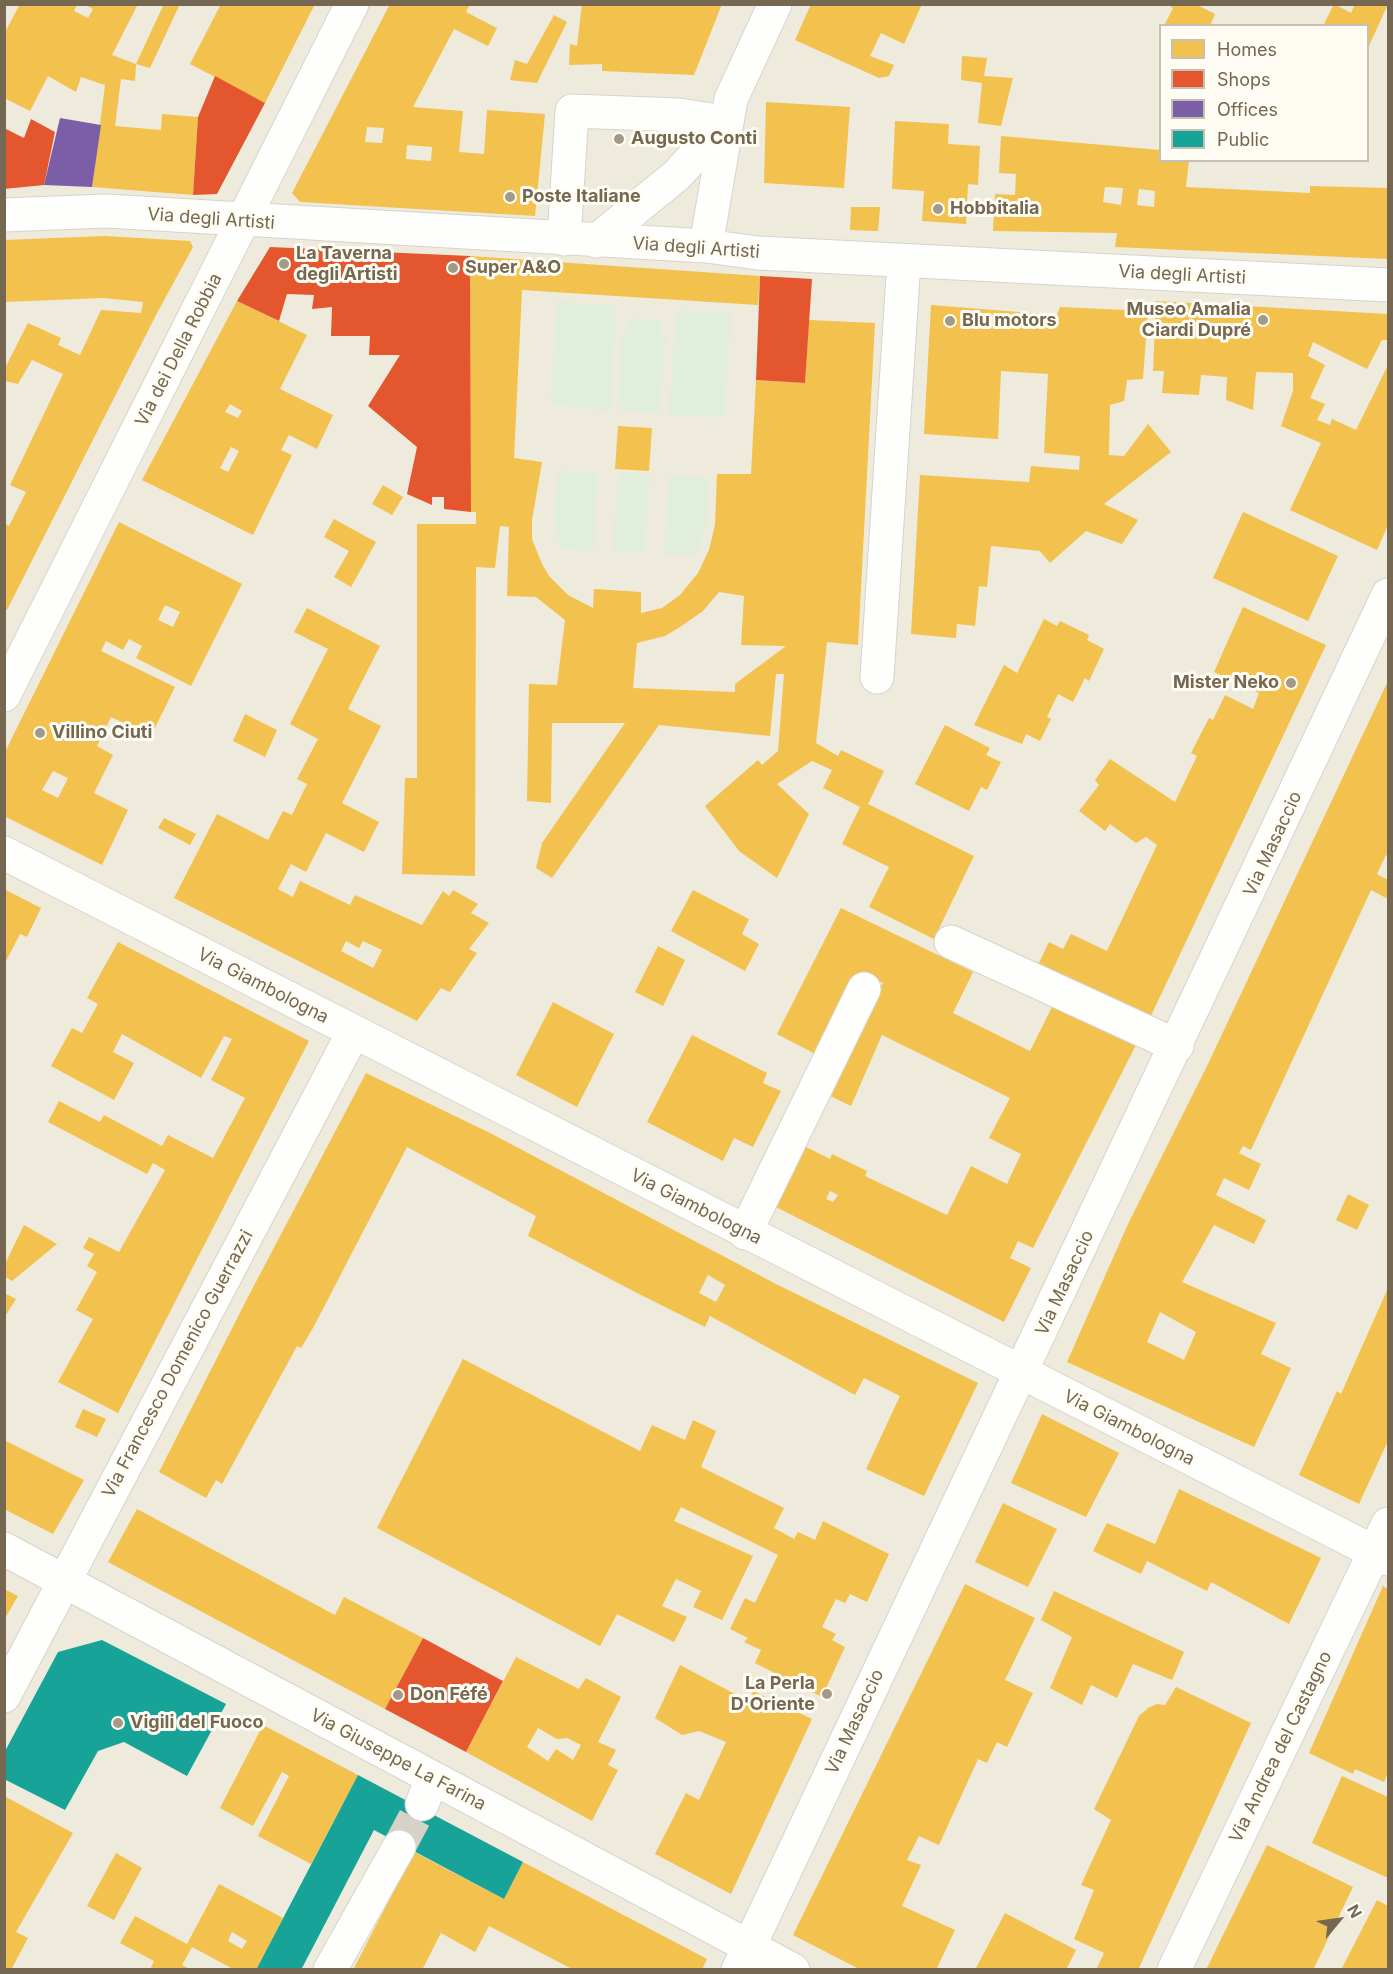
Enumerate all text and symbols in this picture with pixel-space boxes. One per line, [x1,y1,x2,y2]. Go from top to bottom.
legend [1159,24,1369,162]
text: Homes [1217,39,1277,60]
text: Shops [1217,69,1271,90]
text: Offices [1217,99,1278,120]
place label: Augusto Conti [631,128,757,150]
text: Public [1217,129,1269,150]
marker: Augusto Conti [612,132,626,146]
place label: Poste Italiane [522,186,641,208]
marker: Poste Italiane [503,190,517,204]
place label: Hobbitalia [950,198,1039,220]
marker: Hobbitalia [931,202,945,216]
street label: Via degli Artisti [147,204,275,234]
street label: Via degli Artisti [632,233,760,263]
place label: La Taverna degli Artisti [296,243,398,286]
marker: La Taverna degli Artisti [277,257,291,271]
place label: Super A&O [465,257,561,279]
marker: Super A&O [446,261,460,275]
street label: Via degli Artisti [1118,261,1246,289]
street label: Via dei Della Robbia [131,270,227,430]
place label: Museo Amalia Ciardi Dupré [1126,299,1251,342]
place label: Blu motors [962,310,1057,332]
marker: Museo Amalia Ciardi Dupré [1256,313,1270,327]
marker: Blu motors [943,314,957,328]
place label: Mister Neko [1173,672,1279,694]
marker: Mister Neko [1284,676,1298,690]
place label: Villino Ciuti [52,722,152,744]
marker: Villino Ciuti [33,726,47,740]
street label: Via Masaccio [1239,788,1307,900]
street label: Via Giambologna [194,944,332,1028]
street label: Via Giambologna [627,1165,765,1249]
street label: Via Francesco Domenico Guerrazzi [98,1227,258,1501]
street label: Via Masaccio [1031,1227,1099,1339]
street label: Via Giambologna [1060,1386,1198,1470]
street label: Via Andrea del Castagno [1225,1648,1337,1846]
street label: Via Masaccio [821,1666,889,1778]
place label: La Perla D'Oriente [731,1673,815,1716]
place label: Don Féfé [410,1684,488,1706]
marker: La Perla D'Oriente [820,1687,834,1701]
marker: Don Féfé [391,1688,405,1702]
street label: Via Giuseppe La Farina [306,1705,490,1815]
place label: Vigili del Fuoco [130,1712,264,1734]
marker: Vigili del Fuoco [111,1716,125,1730]
north arrow [1309,1890,1369,1950]
text: N [1343,1901,1366,1921]

